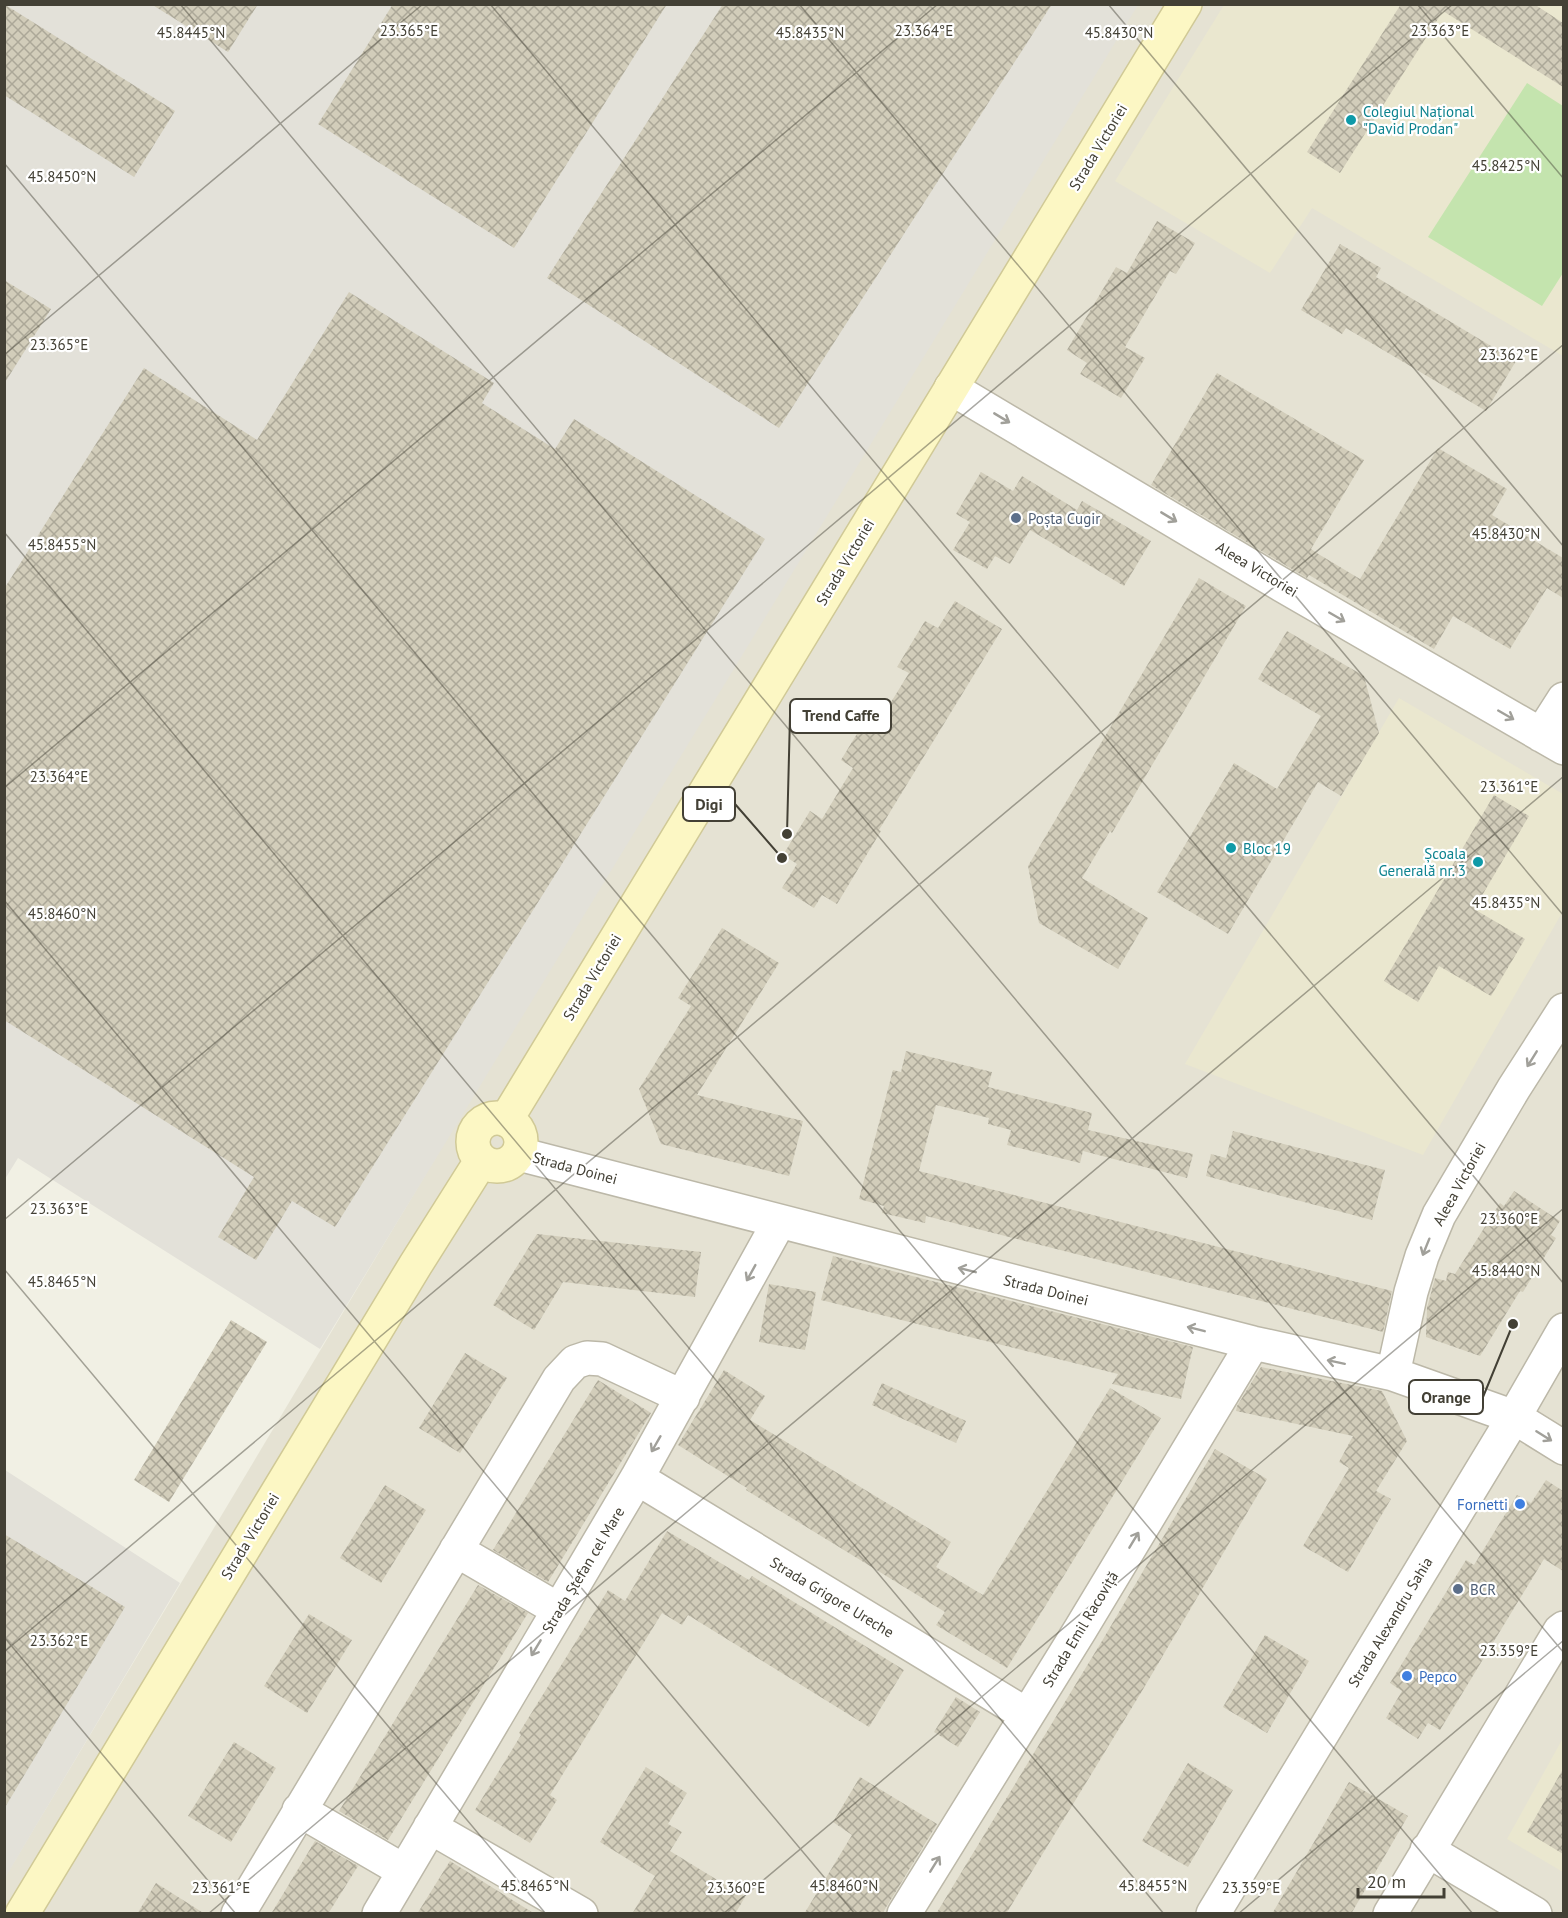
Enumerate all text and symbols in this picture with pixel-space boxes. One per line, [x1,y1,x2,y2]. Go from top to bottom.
text: 23.365°E [380,21,438,40]
text: 23.364°E [895,21,953,40]
text: 23.363°E [1411,21,1469,40]
text: 45.8445°N [157,23,225,42]
text: 45.8435°N [776,23,844,42]
text: 45.8430°N [1085,23,1153,42]
street label: Strada Victoriei [1065,100,1131,194]
place label: Colegiul Național "David Prodan" [1363,102,1475,138]
marker: Colegiul Național "David Prodan" [1344,113,1358,127]
text: 45.8425°N [1472,156,1540,175]
text: 45.8450°N [28,167,96,186]
text: 23.365°E [30,335,88,354]
text: 23.362°E [1480,345,1538,364]
one-way arrow [993,412,1010,424]
place label: Poșta Cugir [1028,509,1100,528]
marker: Poșta Cugir [1009,511,1023,525]
one-way arrow [1160,512,1177,524]
street label: Strada Victoriei [812,515,878,609]
text: 45.8430°N [1472,524,1540,543]
text: 45.8455°N [28,535,96,554]
street label: Aleea Victoriei [1213,537,1301,601]
one-way arrow [1328,611,1345,623]
callout: Trend Caffe [790,699,891,733]
text: Trend Caffe [802,705,880,725]
one-way arrow [1497,709,1514,721]
text: 23.364°E [30,767,88,786]
text: 23.361°E [1480,777,1538,796]
callout: Digi [683,787,735,821]
text: Digi [695,794,723,814]
place label: Bloc 19 [1243,839,1291,858]
marker: Bloc 19 [1224,841,1238,855]
place label: Școala Generală nr. 3 [1378,844,1466,880]
marker: Școala Generală nr. 3 [1471,855,1485,869]
text: 45.8435°N [1472,893,1540,912]
text: 45.8460°N [28,904,96,923]
street label: Strada Victoriei [559,930,625,1024]
one-way arrow [1526,1050,1538,1067]
street label: Aleea Victoriei [1428,1139,1490,1229]
street label: Strada Doinei [531,1148,619,1188]
text: 23.363°E [30,1199,88,1218]
text: 23.360°E [1480,1209,1538,1228]
one-way arrow [1420,1237,1431,1255]
text: 45.8440°N [1472,1261,1540,1280]
one-way arrow [958,1263,977,1275]
one-way arrow [745,1264,757,1281]
street label: Strada Doinei [1002,1270,1090,1310]
text: 45.8465°N [28,1272,96,1291]
one-way arrow [1187,1322,1206,1334]
one-way arrow [1326,1355,1345,1367]
callout: Orange [1409,1380,1483,1414]
text: Orange [1421,1387,1471,1407]
one-way arrow [1535,1429,1552,1442]
one-way arrow [650,1435,662,1452]
street label: Strada Victoriei [217,1489,283,1583]
place label: Fornetti [1457,1495,1508,1514]
marker: Fornetti [1513,1497,1527,1511]
street label: Strada Ștefan cel Mare [538,1503,628,1637]
one-way arrow [1129,1532,1141,1549]
street label: Strada Grigore Ureche [767,1553,897,1641]
street label: Strada Alexandru Sahia [1344,1553,1436,1691]
street label: Strada Emil Racoviță [1038,1568,1122,1690]
place label: BCR [1470,1580,1496,1599]
marker: BCR [1451,1582,1465,1596]
text: 23.362°E [30,1631,88,1650]
one-way arrow [530,1639,542,1656]
text: 23.359°E [1480,1641,1538,1660]
place label: Pepco [1419,1667,1457,1686]
marker: Pepco [1400,1669,1414,1683]
one-way arrow [929,1856,941,1873]
scale bar [1358,1861,1444,1899]
text: 20 m [1367,1870,1406,1893]
text: 45.8465°N [501,1876,569,1895]
text: 45.8460°N [810,1876,878,1895]
text: 45.8455°N [1119,1876,1187,1895]
text: 23.361°E [192,1878,250,1897]
text: 23.360°E [707,1878,765,1897]
text: 23.359°E [1222,1878,1280,1897]

